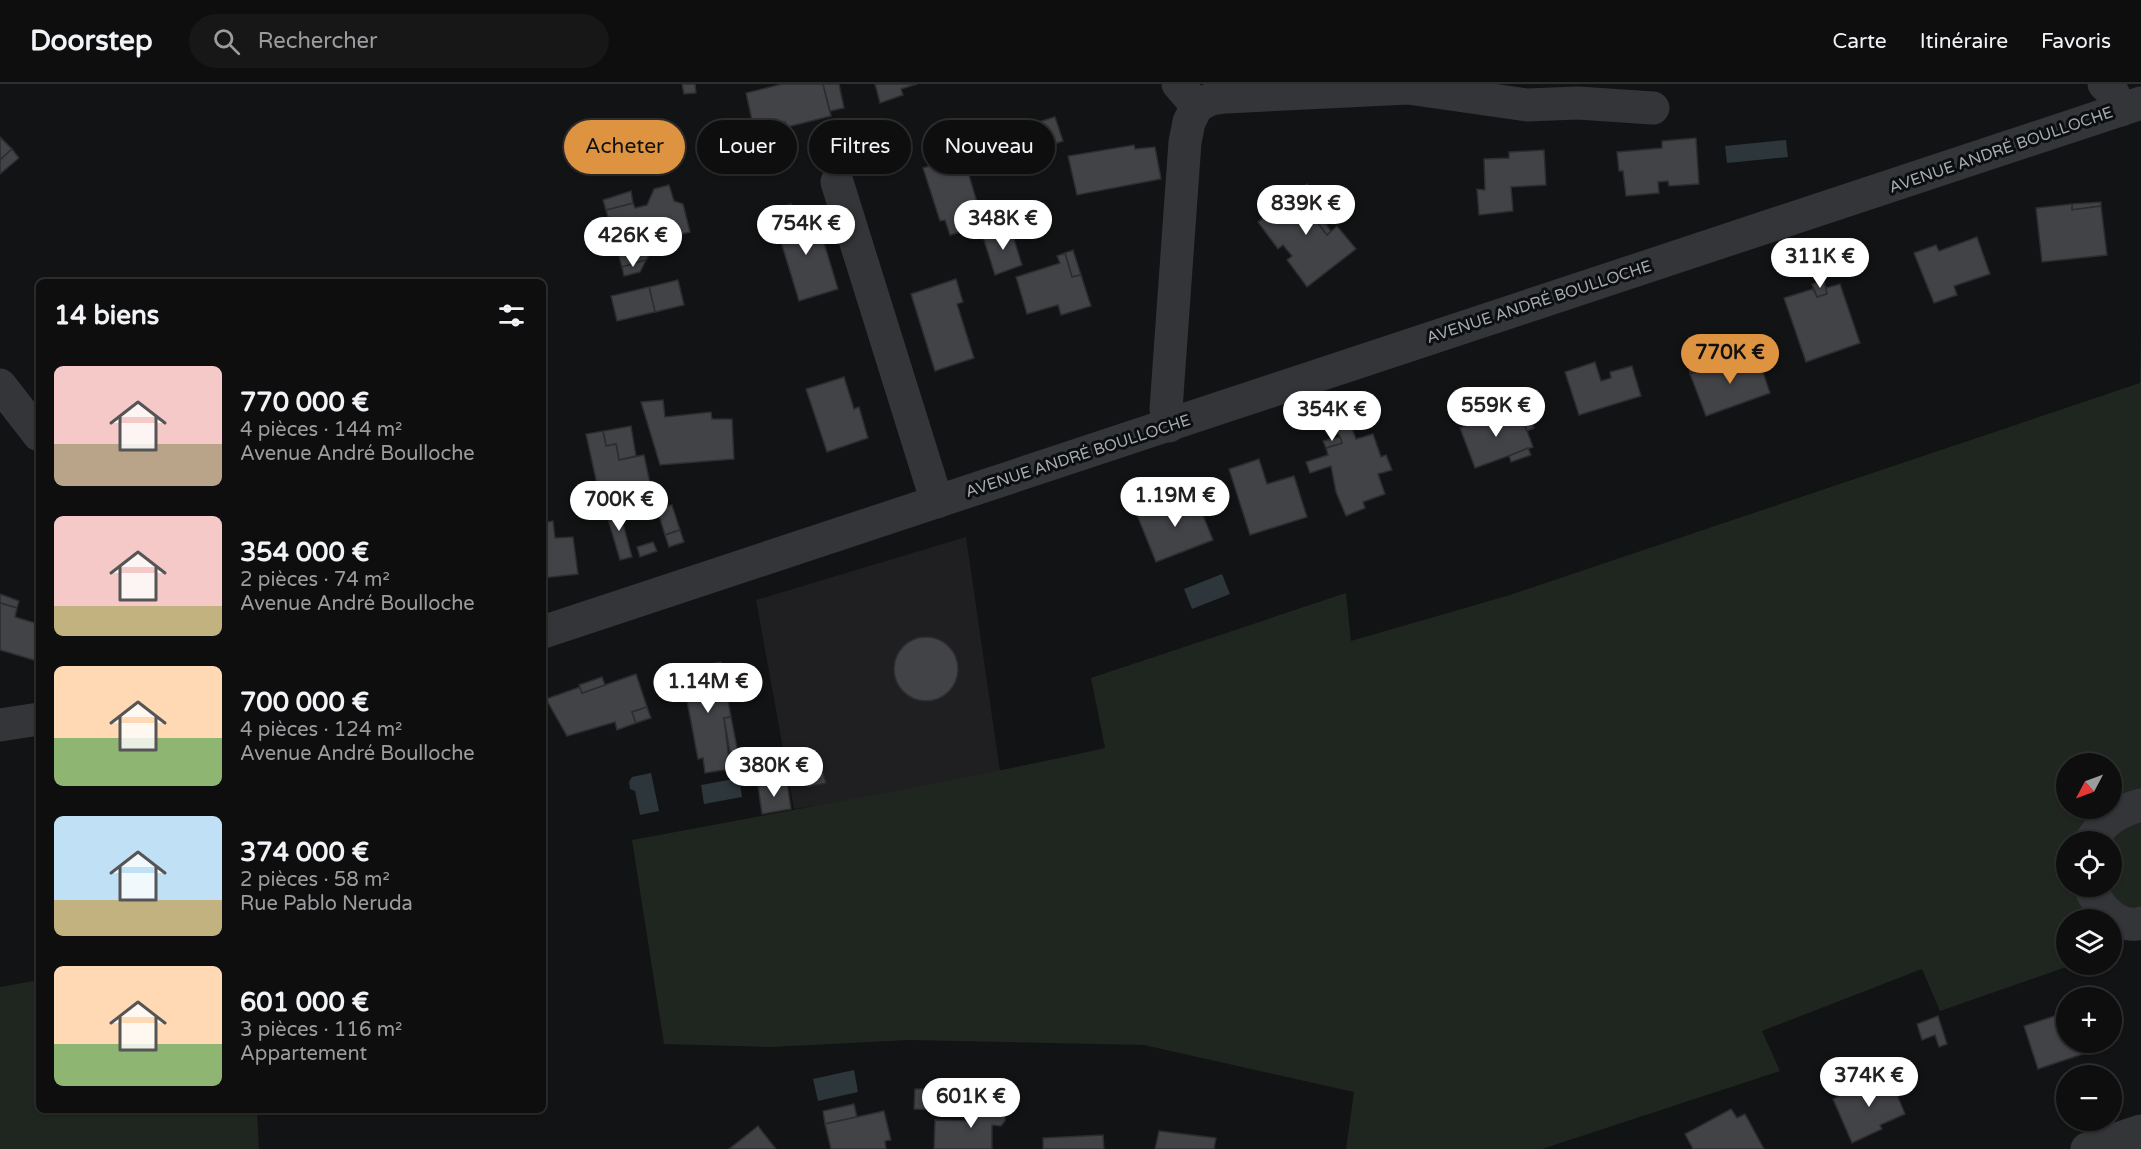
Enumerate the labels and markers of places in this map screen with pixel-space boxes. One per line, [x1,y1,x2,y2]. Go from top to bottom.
pin: 839K € [1257,185,1355,236]
pin: 348K € [954,200,1052,251]
pin: 754K € [757,205,855,256]
pin: 426K € [584,217,682,268]
pin: 311K € [1771,238,1869,289]
pin: 770K € [1681,334,1779,385]
pin: 559K € [1447,387,1545,438]
pin: 354K € [1283,391,1381,442]
pin: 1.19M € [1120,477,1230,528]
pin: 700K € [570,481,668,532]
pin: 1.14M € [653,663,763,714]
pin: 380K € [725,747,823,798]
pin: 374K € [1820,1057,1918,1108]
pin: 601K € [922,1078,1020,1129]

